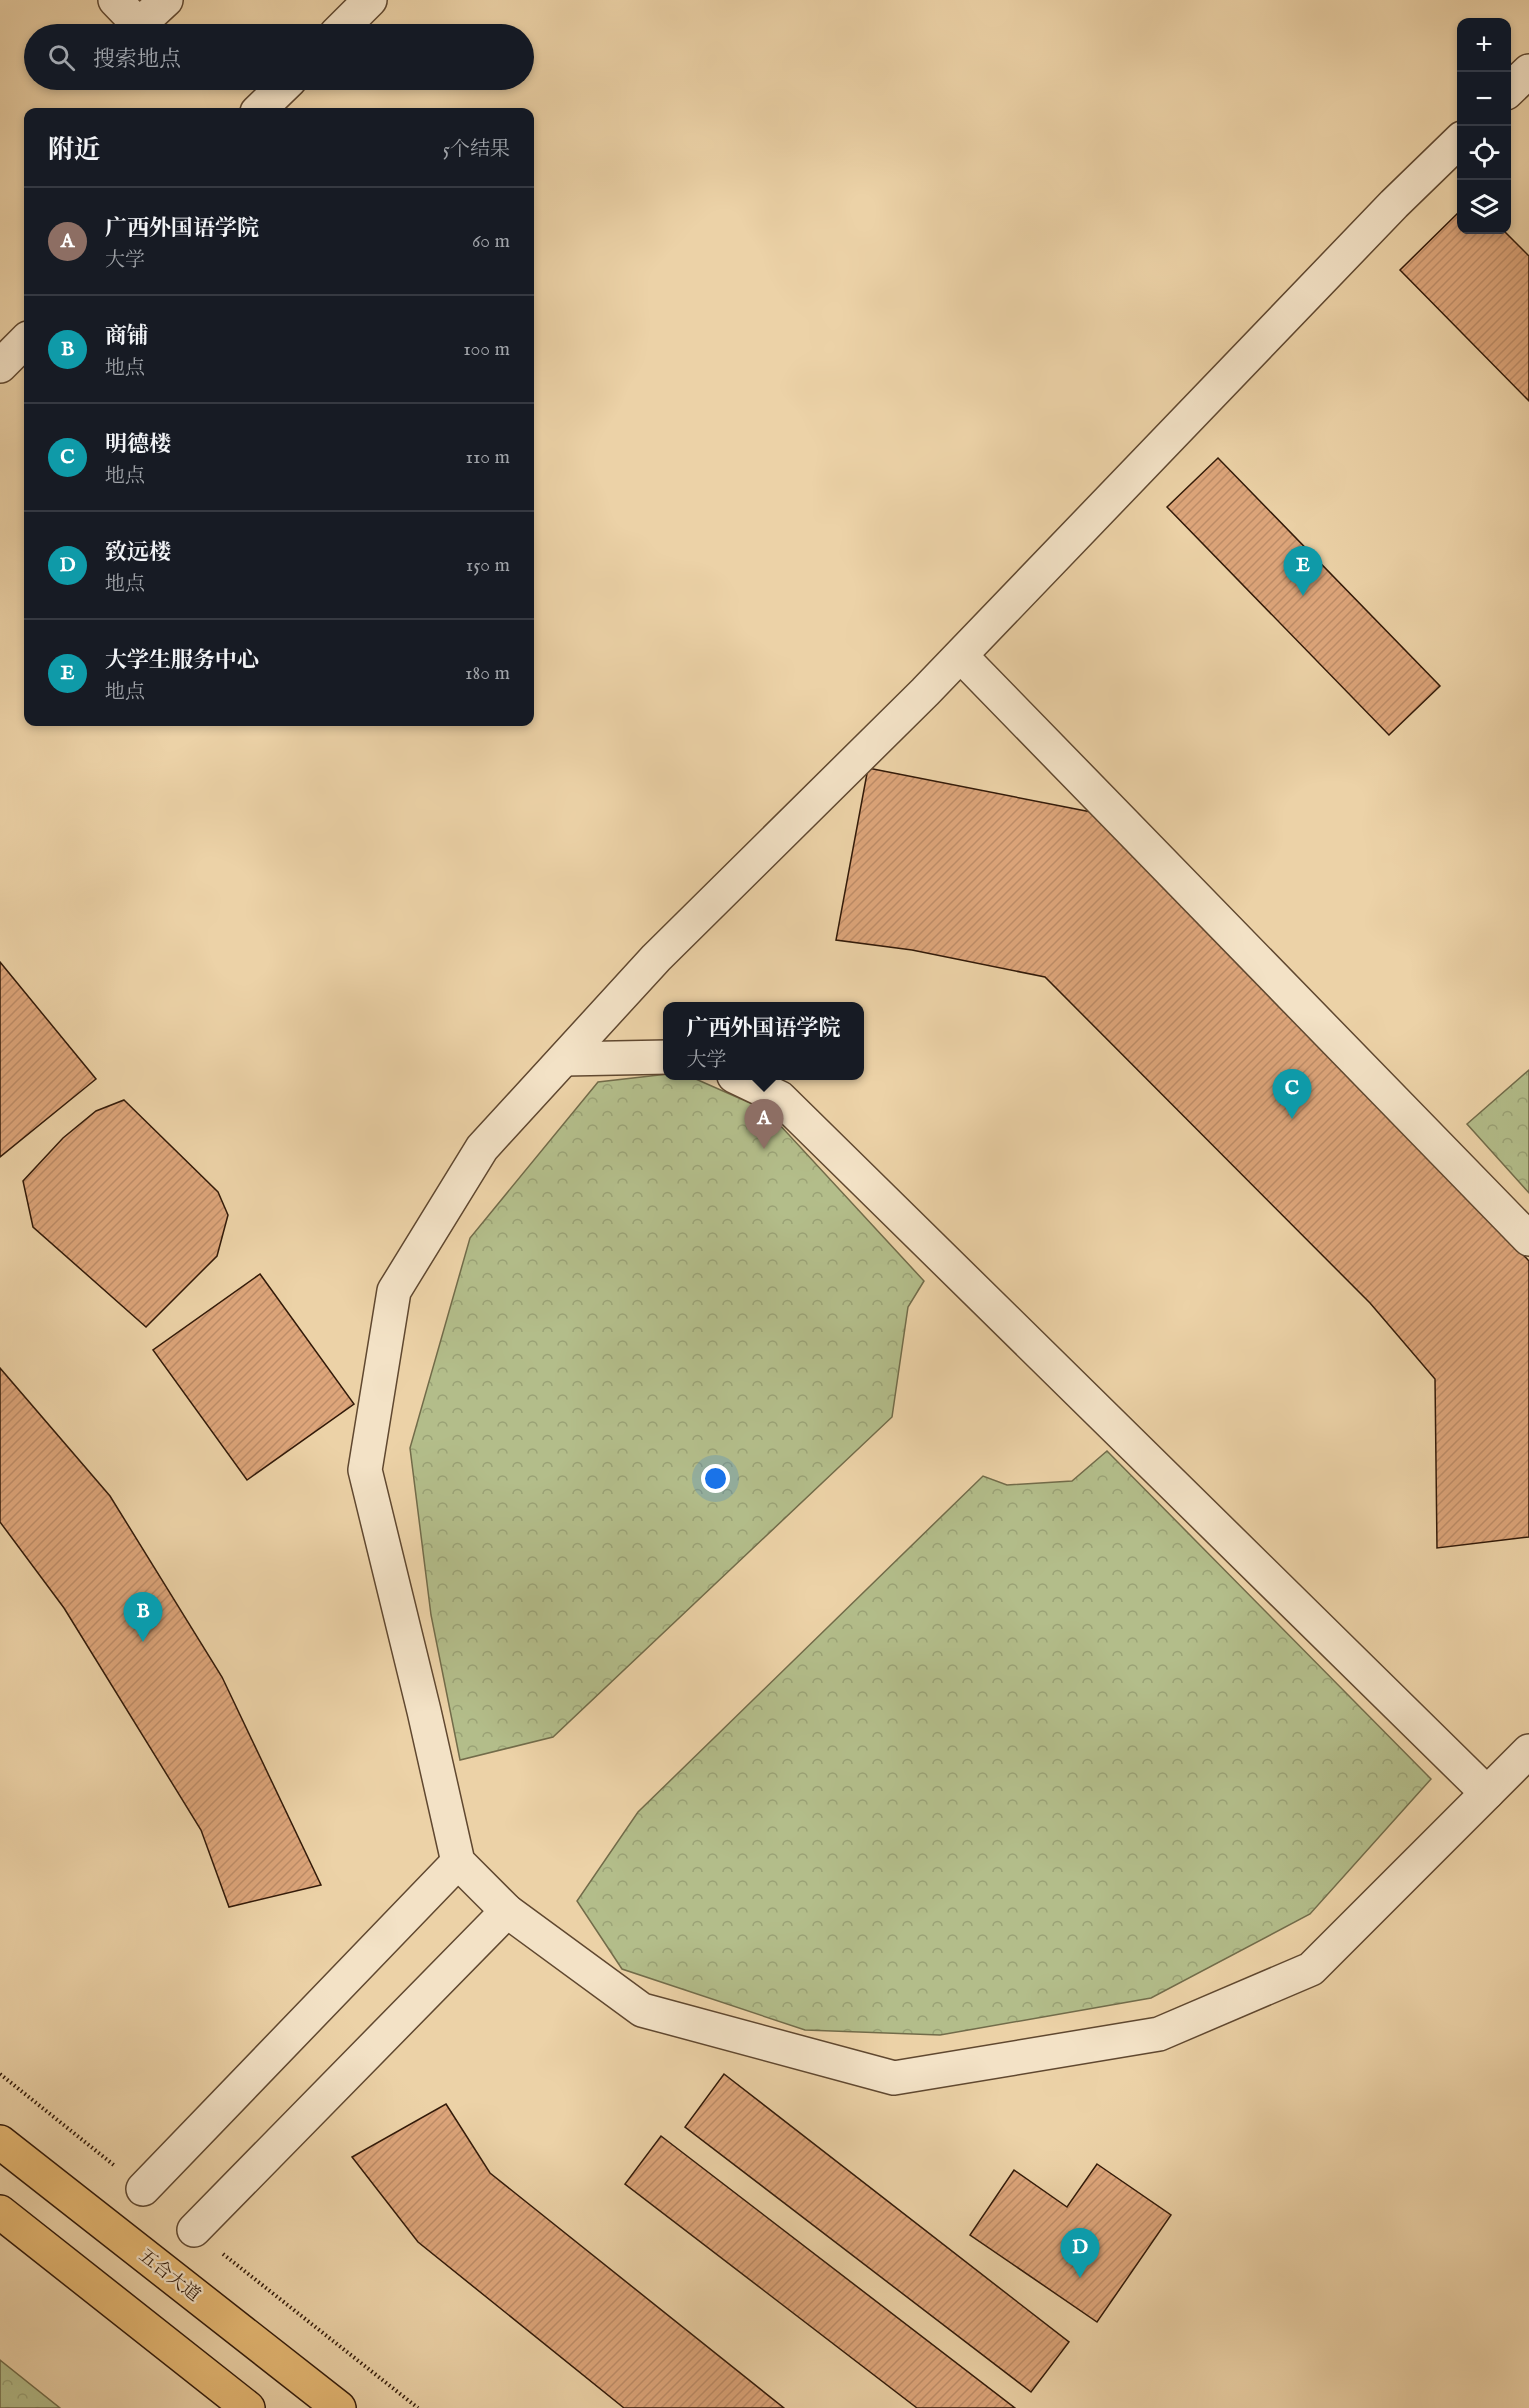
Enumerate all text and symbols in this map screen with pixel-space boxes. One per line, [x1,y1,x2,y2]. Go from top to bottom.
map controls [1457,18,1511,234]
button: + [1457,18,1511,72]
search box [24,24,534,90]
icon: search [45,41,78,74]
text: 搜索地点 [93,46,181,74]
button: − [1457,72,1511,126]
button: locate [1457,126,1511,180]
text: 附近 [48,134,100,167]
text: 5个结果 [443,137,510,162]
button: layers [1457,180,1511,234]
text: 广西外国语学院 [105,215,259,243]
text: A [61,229,74,254]
text: 60 m [472,229,510,254]
text: 大学 [105,248,145,273]
text: 商铺 [105,323,149,351]
text: B [61,337,74,362]
text: 100 m [463,337,510,362]
text: 地点 [105,356,145,381]
text: 明德楼 [105,431,171,459]
text: C [60,445,75,470]
text: 110 m [466,445,510,470]
text: 地点 [105,464,145,489]
text: 致远楼 [105,539,171,567]
pin: E [1284,546,1322,596]
text: D [59,553,76,578]
text: 150 m [466,553,510,578]
text: 地点 [105,572,145,597]
text: 大学生服务中心 [105,647,259,675]
text: E [61,661,74,686]
text: 180 m [465,661,510,686]
text: 地点 [105,680,145,705]
popup [663,1002,864,1080]
text: 广西外国语学院 [686,1015,841,1043]
text: 大学 [686,1048,726,1073]
pin: C [1272,1070,1312,1119]
pin: A [744,1100,783,1149]
your location [701,1464,730,1493]
pin: B [124,1592,162,1642]
pin: D [1060,2228,1100,2278]
street label: 五合大道 [134,2245,205,2307]

